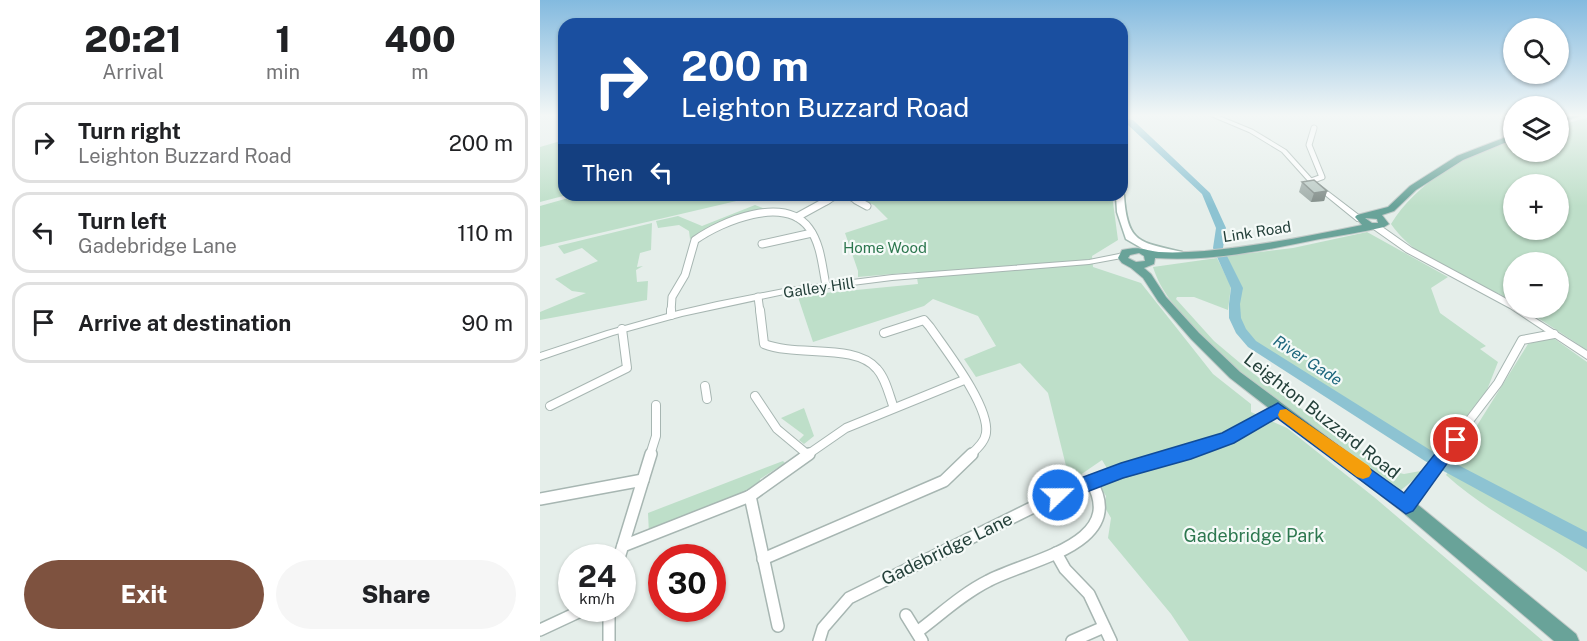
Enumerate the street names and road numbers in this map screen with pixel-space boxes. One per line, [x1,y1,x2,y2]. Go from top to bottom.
street label: Link Road [1222,218,1292,245]
street label: Galley Hill [782,274,856,301]
street label: Leighton Buzzard Road [1240,348,1405,483]
street label: Gadebridge Lane [878,508,1016,589]

